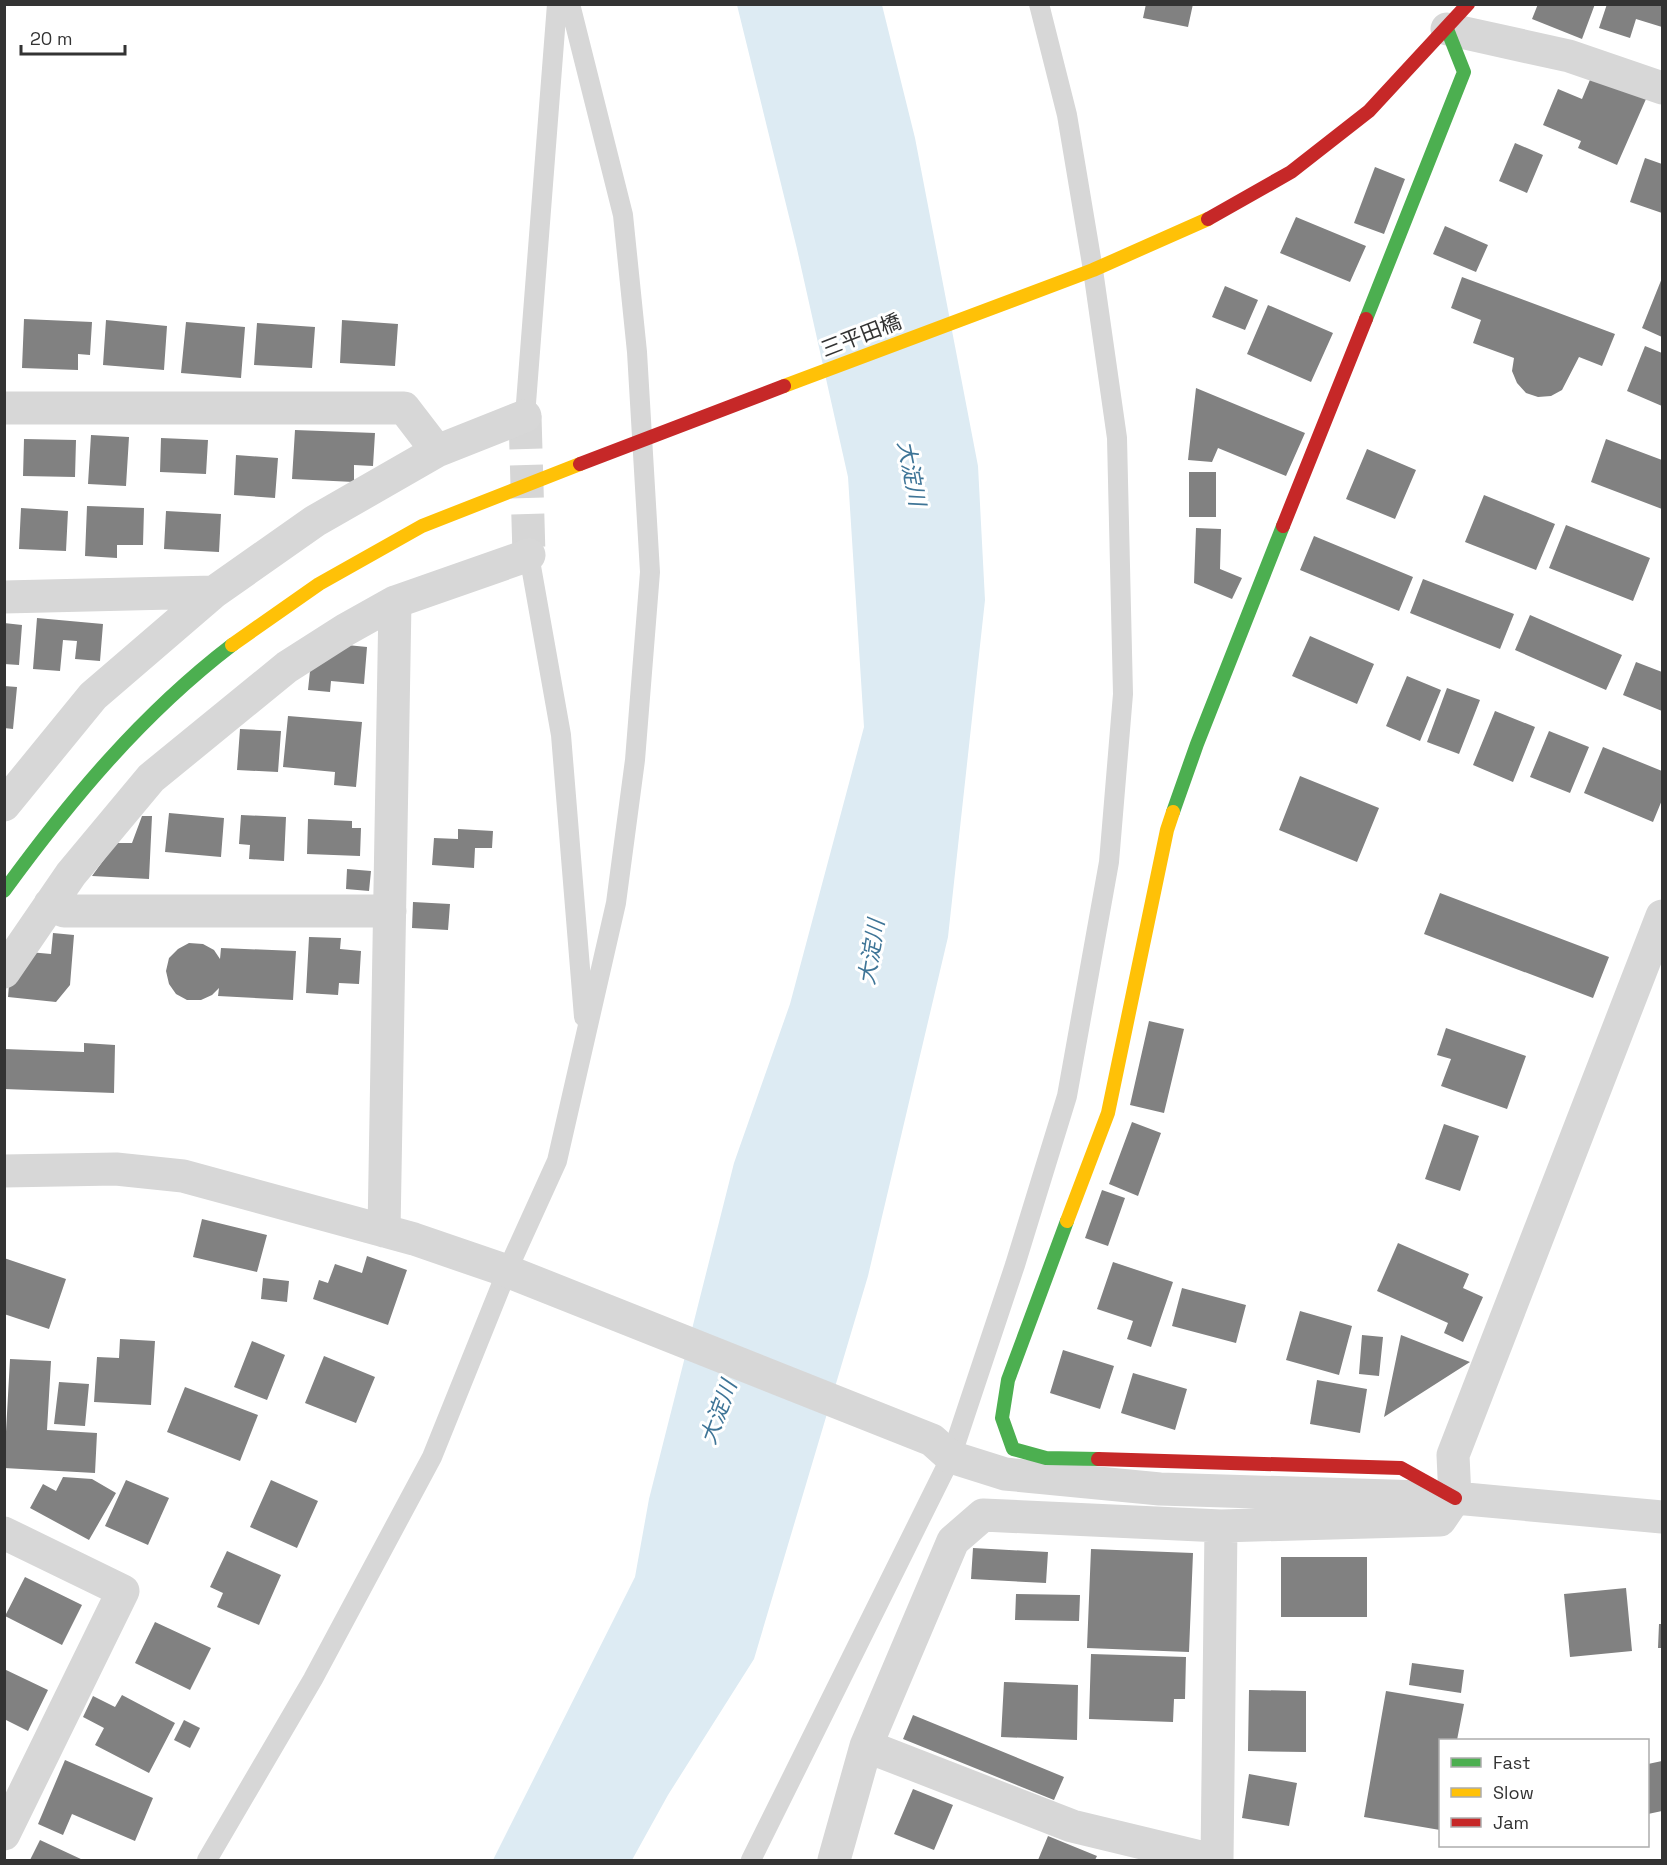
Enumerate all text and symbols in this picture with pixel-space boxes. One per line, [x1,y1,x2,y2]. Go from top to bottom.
scale bar [21,18,124,56]
text: 20 m [30,27,73,50]
street label: 三平田橋 [817,307,905,363]
water label: 大淀川 [892,438,932,510]
water label: 大淀川 [852,915,890,987]
water label: 大淀川 [694,1374,743,1448]
legend [1439,1739,1649,1847]
text: Fast [1493,1751,1530,1774]
text: Slow [1493,1781,1534,1804]
text: Jam [1493,1811,1529,1834]

